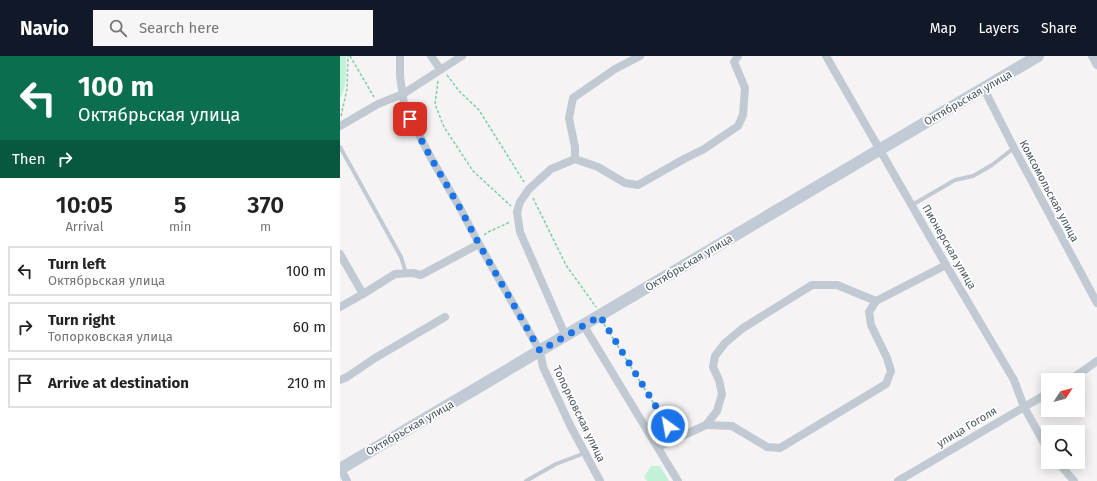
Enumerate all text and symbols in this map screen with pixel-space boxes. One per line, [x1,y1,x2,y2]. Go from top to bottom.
search box [93,10,373,46]
text: Navio [20,17,69,40]
icon: search [107,17,129,39]
text: Search here [139,19,219,37]
text: Map [930,20,956,37]
text: Layers [978,20,1019,37]
text: Share [1041,20,1077,37]
street label: Октябрьская улица [922,68,1014,128]
text: 100 m [78,70,154,103]
icon: left [12,72,64,124]
pin [393,102,427,136]
text: Октябрьская улица [78,104,240,126]
icon: arrive [399,108,421,130]
street label: Комсомольская улица [1017,138,1081,244]
icon: right [54,148,76,170]
text: Then [12,150,46,168]
text: 10:05 [56,191,113,219]
text: 5 [174,191,186,219]
text: 370 [247,191,284,219]
street label: Пионерская улица [919,202,979,292]
text: Arrival [65,219,103,234]
text: min [169,219,191,234]
text: m [260,219,271,234]
street label: Октябрьская улица [643,232,735,294]
text: Turn left [48,255,106,273]
icon: left [14,260,36,282]
text: 100 m [286,262,326,280]
text: Октябрьская улица [48,273,165,288]
text: Turn right [48,311,115,329]
icon: right [14,316,36,338]
text: 60 m [293,318,326,336]
text: Топорковская улица [48,329,173,344]
street label: Топорковская улица [550,364,608,464]
icon: arrive [14,372,36,394]
north arrow [1041,373,1085,417]
map controls [1041,373,1085,469]
text: Arrive at destination [48,374,189,392]
text: 210 m [287,374,326,392]
street label: Октябрьская улица [364,398,456,458]
street label: улица Гоголя [935,404,999,450]
position arrow [647,405,689,447]
button: search [1041,425,1085,469]

